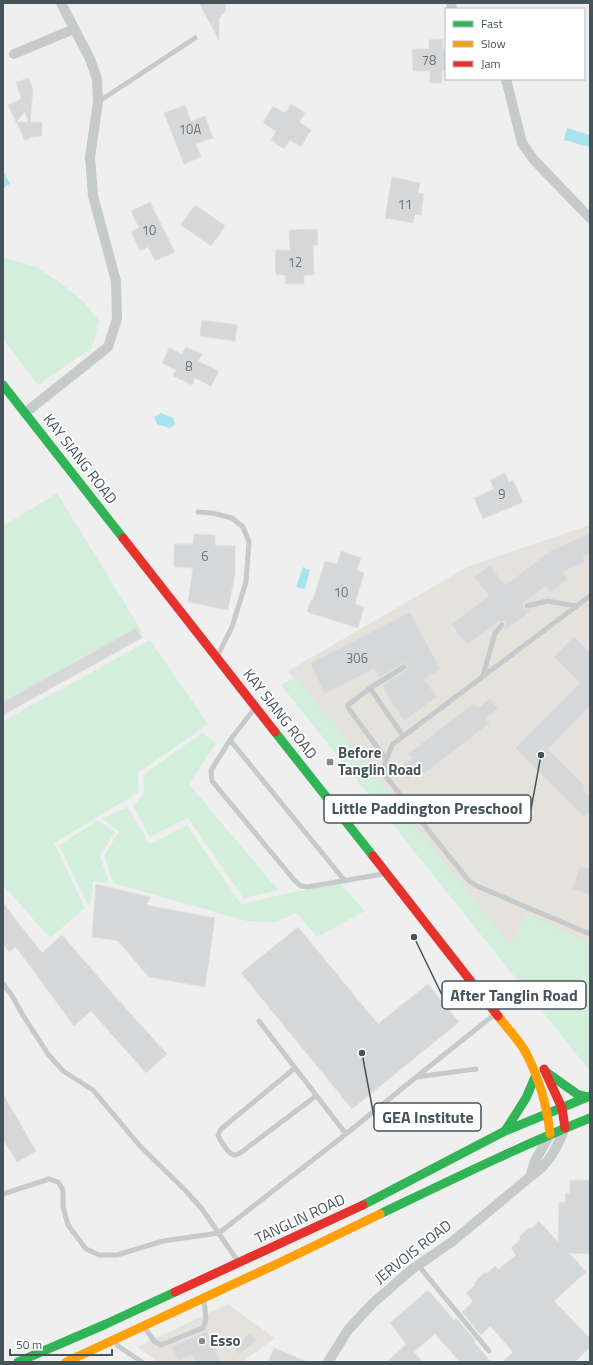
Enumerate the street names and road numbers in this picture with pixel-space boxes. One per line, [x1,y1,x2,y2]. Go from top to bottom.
street label: KAY SIANG ROAD [38,409,123,509]
street label: KAY SIANG ROAD [238,664,323,764]
street label: TANGLIN ROAD [251,1188,349,1250]
street label: JERVOIS ROAD [369,1214,456,1289]

